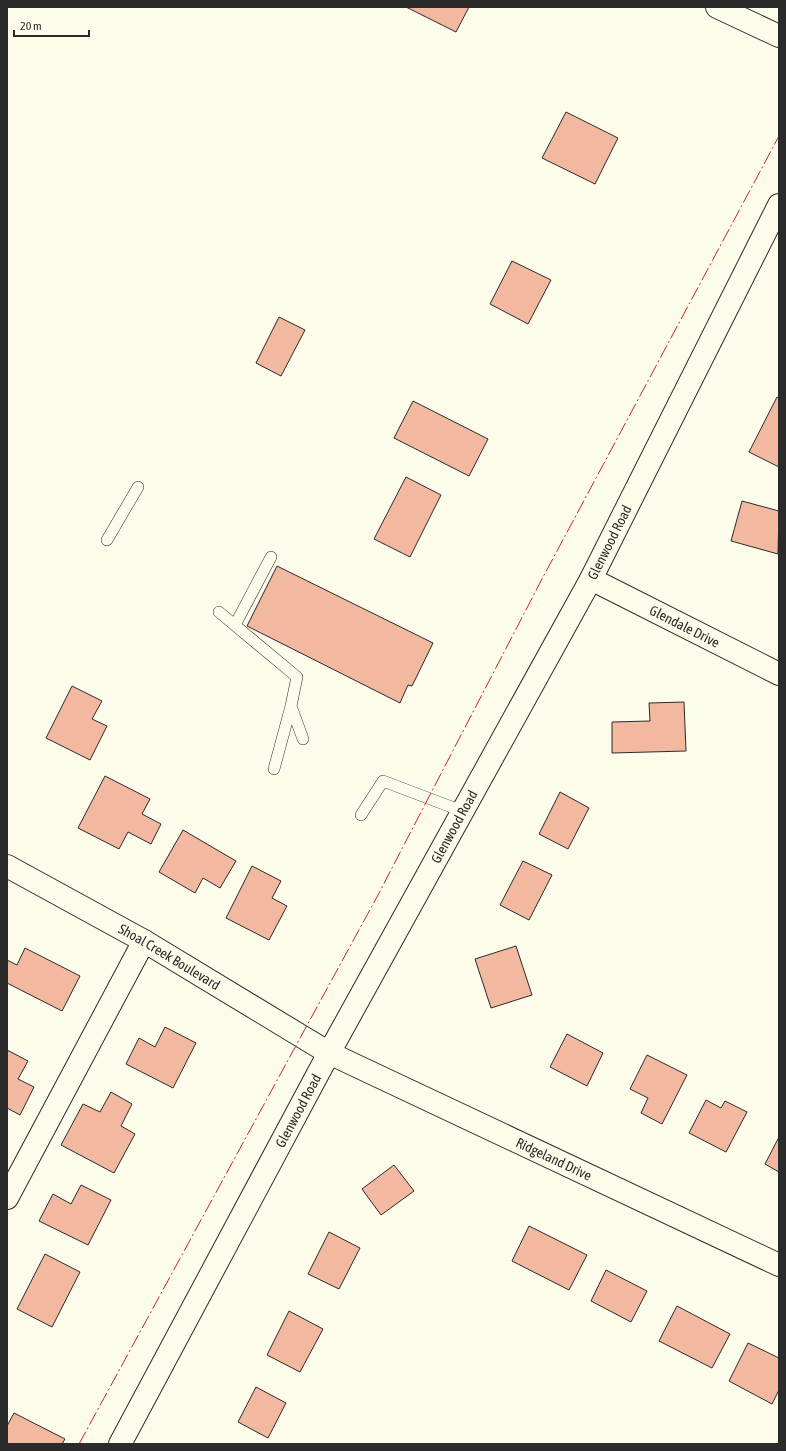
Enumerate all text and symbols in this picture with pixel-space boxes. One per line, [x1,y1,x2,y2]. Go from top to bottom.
scale bar [14,12,89,38]
text: 20 m [20,19,42,33]
street label: Glenwood Road [584,503,635,582]
street label: Glendale Drive [647,602,722,651]
street label: Glenwood Road [428,787,481,866]
street label: Shoal Creek Boulevard [116,921,223,993]
street label: Glenwood Road [272,1071,324,1150]
street label: Ridgeland Drive [513,1134,594,1184]

